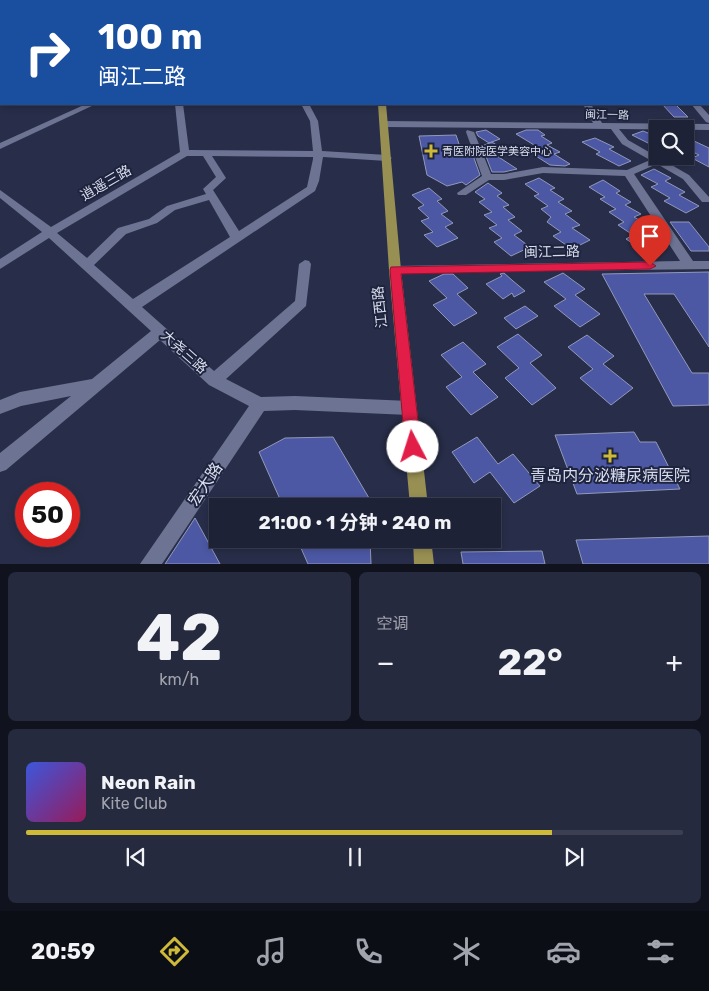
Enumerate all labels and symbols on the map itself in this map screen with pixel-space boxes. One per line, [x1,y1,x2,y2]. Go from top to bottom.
street label: 闽江一路 [585,108,629,122]
marker: 青医附院医学美容中心 [424,144,438,158]
place label: 青医附院医学美容中心 [442,145,552,158]
street label: 逍遥三路 [78,162,134,204]
pin [629,215,671,266]
street label: 闽江二路 [524,243,580,261]
street label: 江西路 [369,285,391,329]
street label: 大尧三路 [158,327,210,377]
position arrow [386,420,438,472]
marker: 青岛内分泌糖尿病医院 [603,449,617,463]
street label: 宏大路 [184,459,226,509]
place label: 青岛内分泌糖尿病医院 [530,466,690,485]
speed limit sign: 50 [15,482,80,547]

